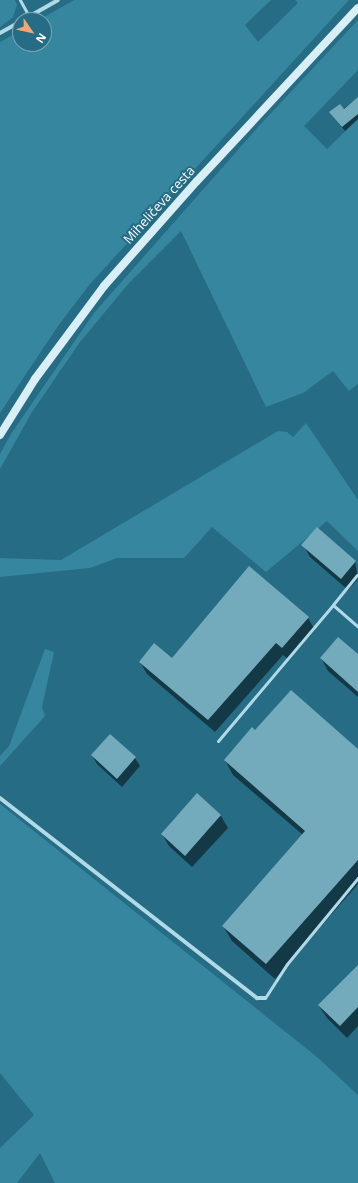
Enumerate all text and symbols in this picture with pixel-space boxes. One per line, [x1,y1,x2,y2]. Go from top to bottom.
north arrow [12,12,52,52]
text: N [33,31,50,46]
street label: Miheličeva cesta [120,163,198,247]

